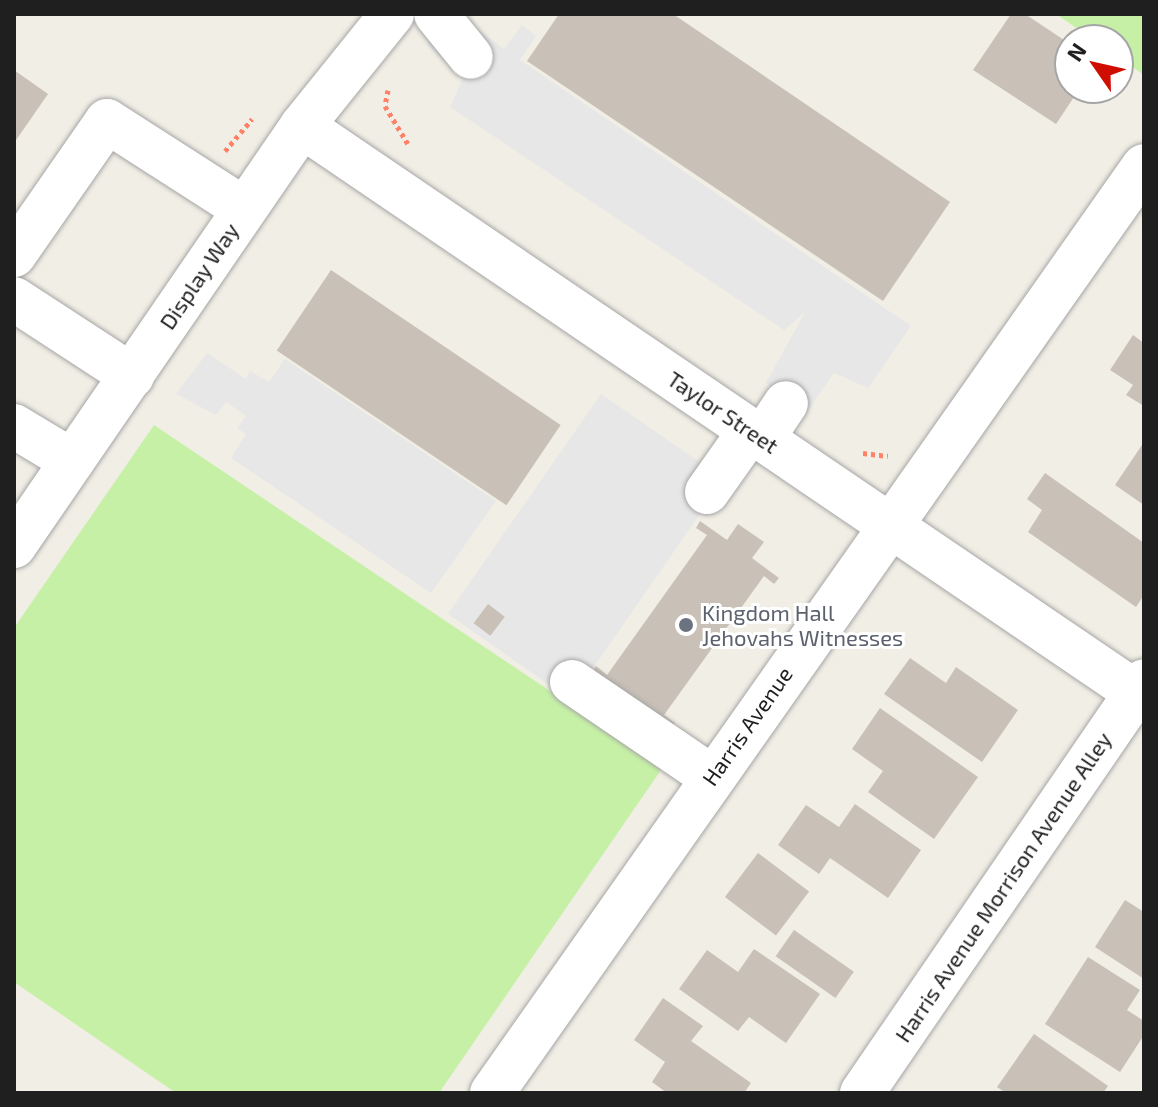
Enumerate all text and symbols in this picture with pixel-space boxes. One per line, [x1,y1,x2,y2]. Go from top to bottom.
north arrow [1054,24,1134,104]
text: N [1061,38,1091,66]
street label: Display Way [154,217,244,335]
street label: Taylor Street [662,365,784,459]
place label: Kingdom Hall Jehovahs Witnesses [702,599,904,650]
marker: Kingdom Hall Jehovahs Witnesses [677,616,695,634]
street label: Harris Avenue [696,661,798,791]
street label: Harris Avenue Morrison Avenue Alley [889,726,1117,1048]

